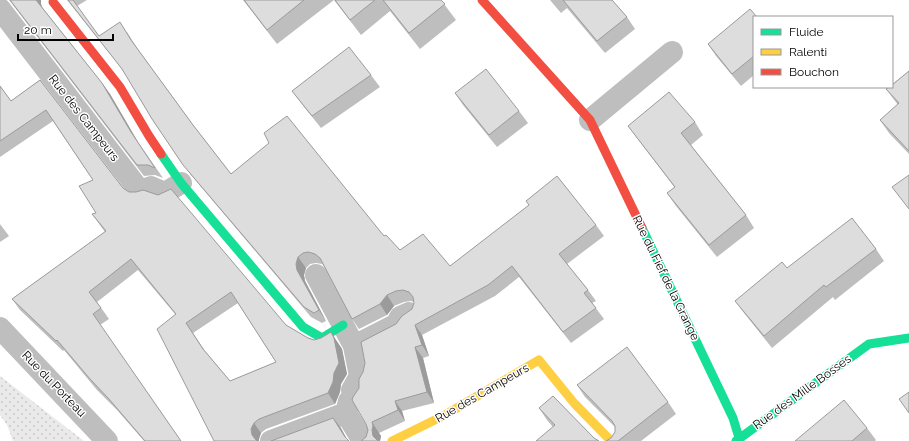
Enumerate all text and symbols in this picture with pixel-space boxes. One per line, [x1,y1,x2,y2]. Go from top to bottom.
scale bar [18,16,113,42]
legend [753,16,893,88]
text: 20 m [24,23,52,37]
text: Fluide [789,25,824,39]
text: Ralenti [789,45,827,59]
text: Bouchon [789,65,839,79]
street label: Rue des Campeurs [46,72,122,164]
street label: Rue du Fief de la Grange [630,213,702,343]
street label: Rue du Porteau [19,348,89,420]
street label: Rue des Mille Bosses [750,352,854,432]
street label: Rue des Campeurs [433,360,531,425]

